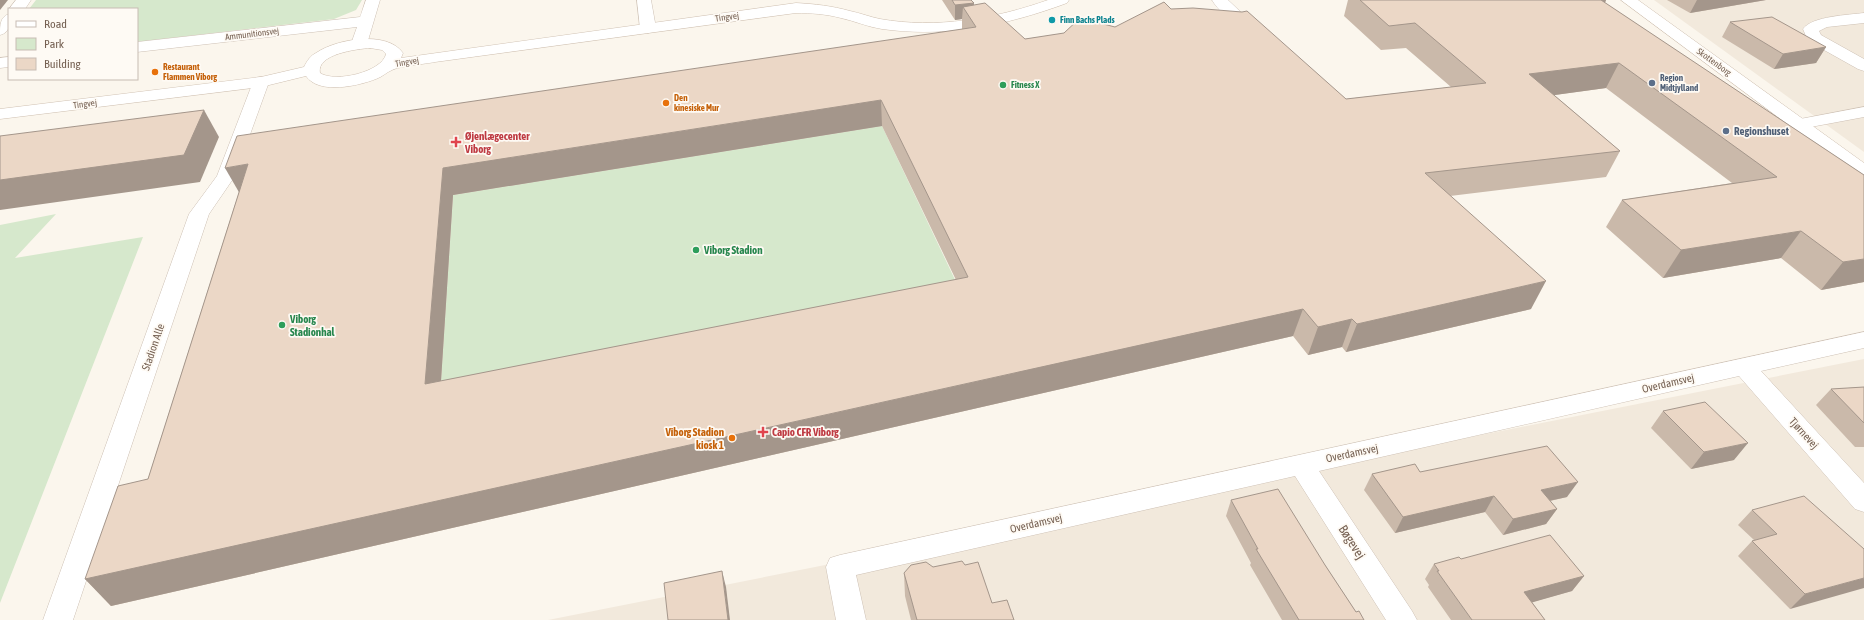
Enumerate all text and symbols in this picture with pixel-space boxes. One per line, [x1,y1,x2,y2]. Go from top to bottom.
legend [8,8,138,80]
street label: Tingvej [714,10,740,24]
marker: Finn Bachs Plads [1047,15,1057,25]
place label: Finn Bachs Plads [1060,15,1115,25]
text: Road [44,17,67,31]
street label: Ammunitionsvej [224,26,280,42]
text: Park [44,37,65,51]
street label: Skottenborg [1695,46,1733,78]
street label: Tingvej [394,55,420,69]
text: Building [44,57,82,71]
place label: Restaurant Flammen Viborg [163,62,217,82]
marker: Restaurant Flammen Viborg [150,67,160,77]
place label: Region Midtjylland [1660,73,1698,93]
marker: Region Midtjylland [1647,78,1657,88]
marker: Fitness X [998,80,1008,90]
place label: Fitness X [1011,80,1040,90]
place label: Den kinesiske Mur [674,93,719,113]
street label: Tingvej [73,98,97,110]
marker: Den kinesiske Mur [661,98,671,108]
place label: Regionshuset [1734,125,1790,137]
marker: Regionshuset [1721,126,1731,136]
place label: Øjenlægecenter Viborg [464,130,530,155]
marker: Øjenlægecenter Viborg [450,136,462,148]
place label: Viborg Stadion [703,244,763,256]
marker: Viborg Stadion [691,245,701,255]
place label: Viborg Stadionhal [289,313,336,338]
marker: Viborg Stadionhal [277,320,287,330]
street label: Stadion Alle [139,322,167,372]
street label: Overdamsvej [1641,371,1695,395]
street label: Tjørnevej [1787,415,1821,451]
place label: Viborg Stadion kiosk 1 [664,426,724,451]
marker: Capio CFR Viborg [757,426,769,438]
place label: Capio CFR Viborg [772,426,839,438]
marker: Viborg Stadion kiosk 1 [727,433,737,443]
street label: Overdamsvej [1325,442,1379,464]
street label: Overdamsvej [1009,511,1063,535]
street label: Bøgevej [1335,522,1369,562]

